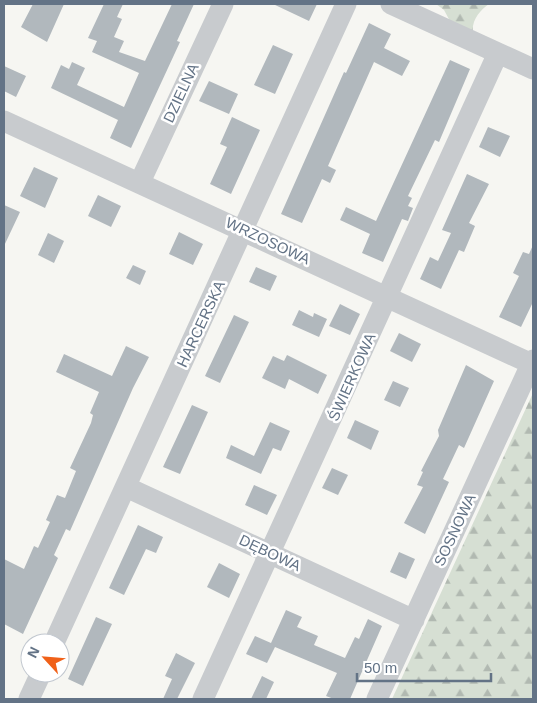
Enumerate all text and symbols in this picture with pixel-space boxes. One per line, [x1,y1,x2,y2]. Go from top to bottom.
street label: DZIELNA [159,60,202,125]
street label: WRZOSOWA [223,214,313,268]
street label: HARCERSKA [173,278,228,370]
street label: ŚWIERKOWA [325,330,379,423]
street label: SOSNOWA [430,491,479,569]
street label: DĘBOWA [237,531,304,574]
north arrow [20,633,70,683]
text: N [24,644,43,660]
scale bar [357,650,491,682]
text: 50 m [364,659,397,676]

